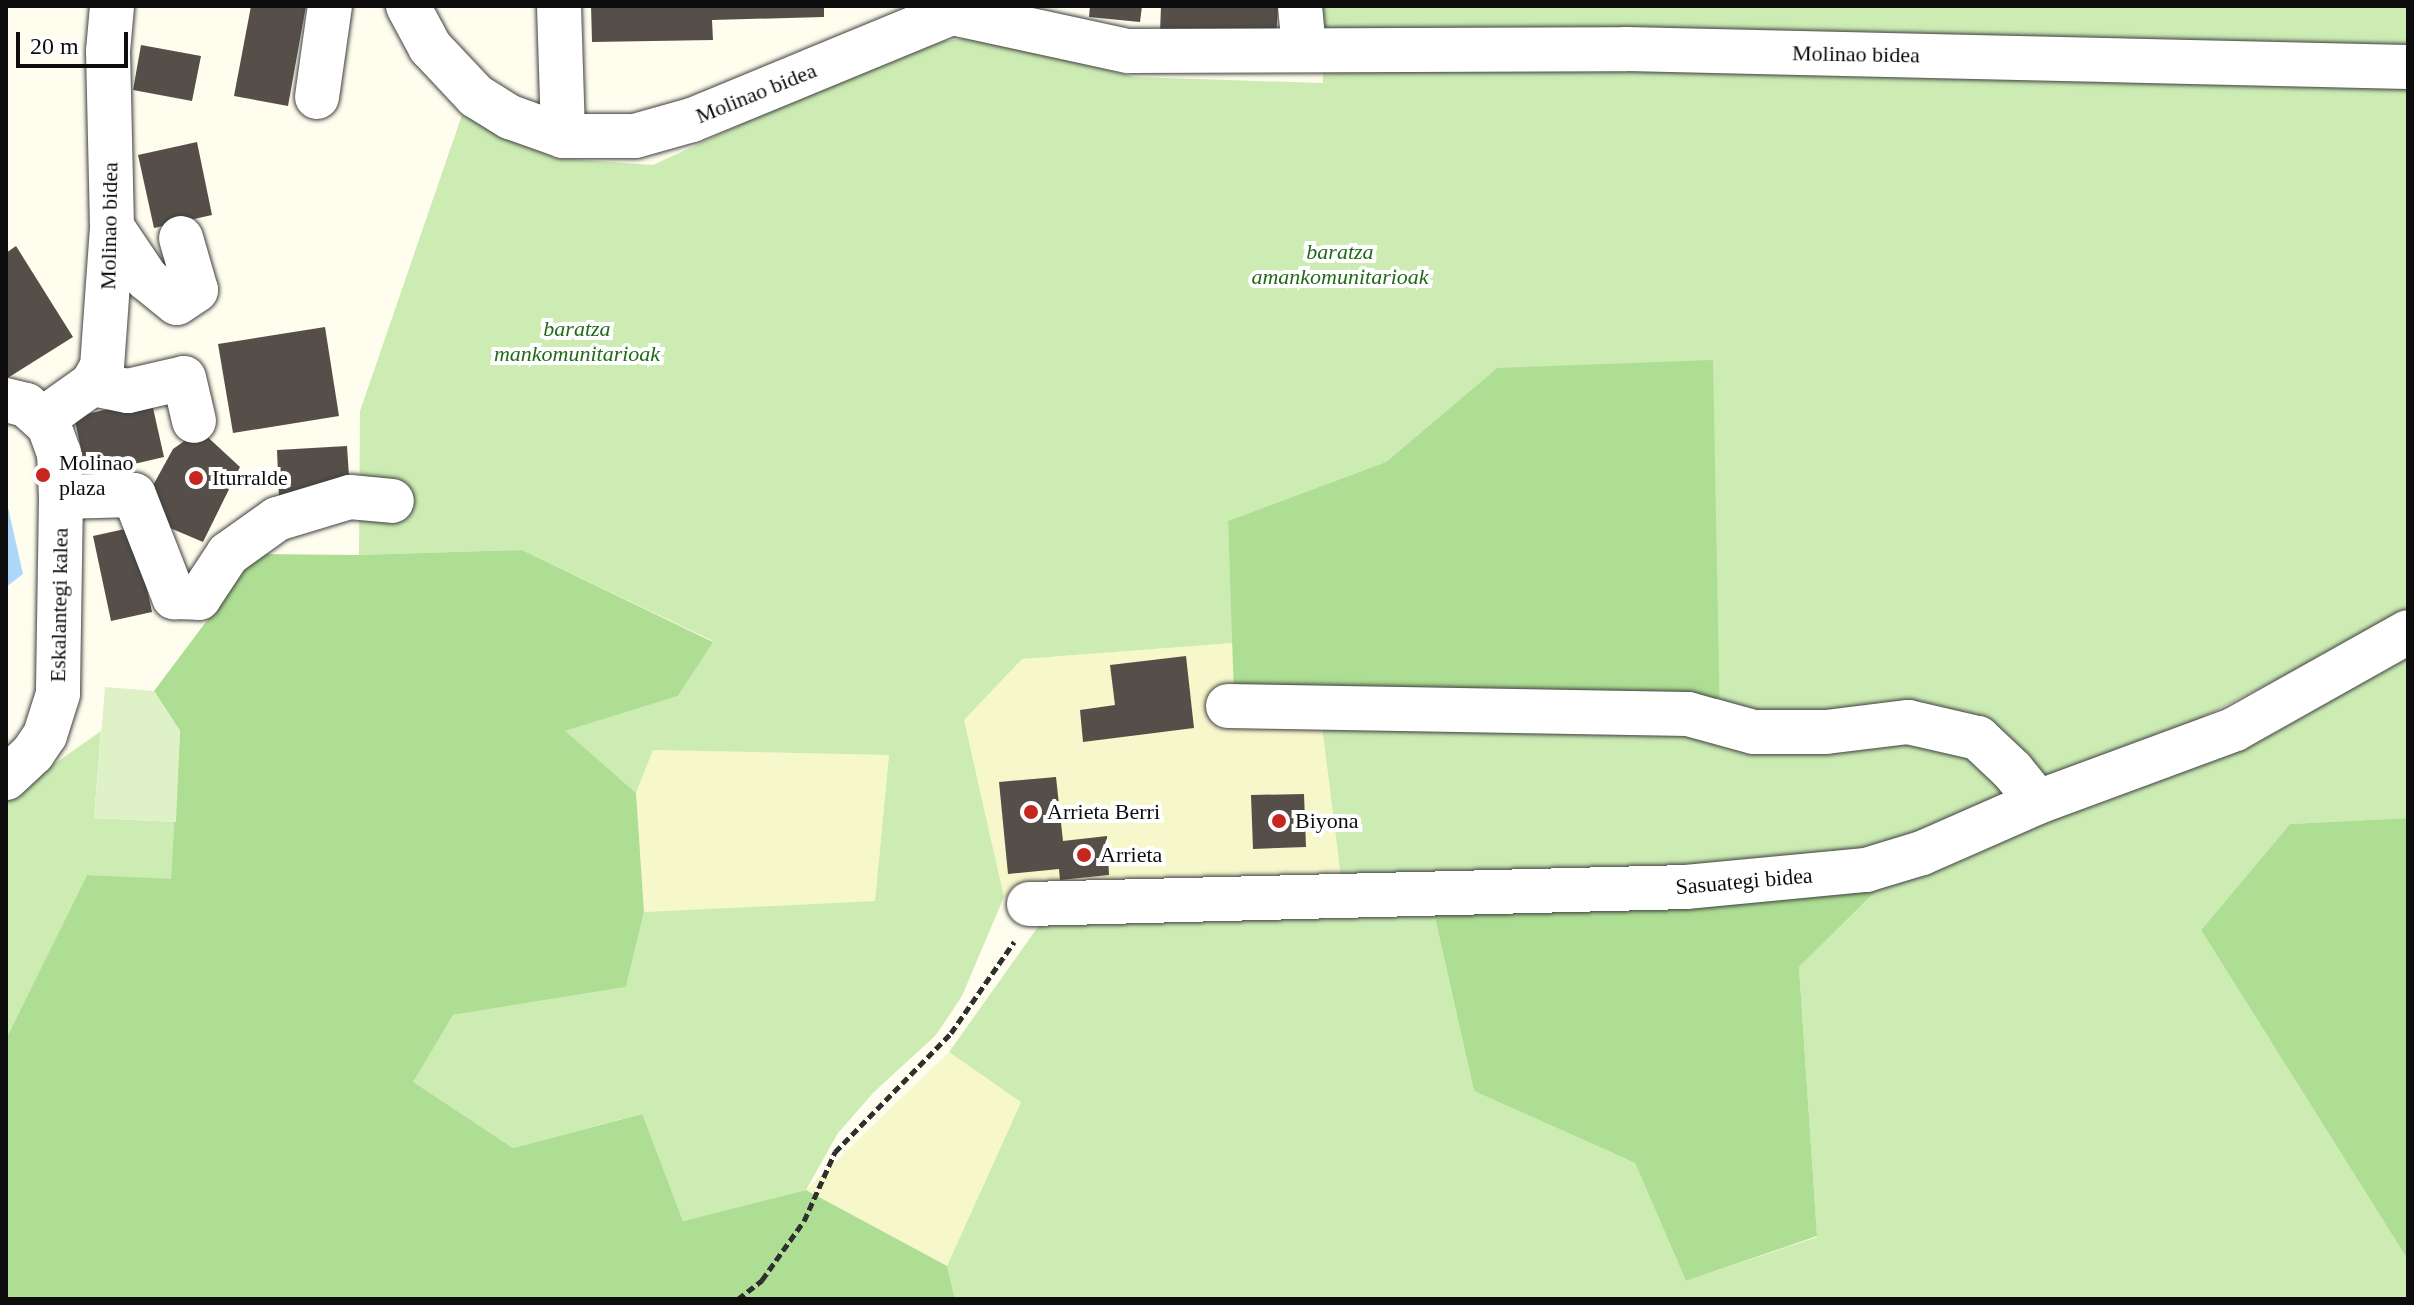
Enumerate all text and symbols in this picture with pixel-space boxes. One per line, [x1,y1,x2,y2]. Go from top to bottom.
scale bar [20,16,132,66]
text: 20 m [30,33,79,59]
street label: Molinao bidea [1792,40,1920,68]
street label: Molinao bidea [692,57,820,129]
street label: Molinao bidea [95,162,123,290]
park label: baratza amankomunitarioak [1251,238,1429,290]
park label: baratza mankomunitarioak [494,315,660,366]
place label: Molinao plaza [59,449,134,500]
place label: Iturralde [212,465,288,491]
marker: Molinao plaza [34,466,52,484]
marker: Iturralde [187,469,205,487]
street label: Eskalantegi kalea [44,528,74,682]
place label: Arrieta Berri [1047,799,1160,825]
marker: Arrieta Berri [1022,803,1040,821]
place label: Biyona [1295,808,1359,834]
marker: Biyona [1270,812,1288,830]
place label: Arrieta [1100,842,1162,868]
marker: Arrieta [1075,846,1093,864]
street label: Sasuategi bidea [1674,862,1814,900]

